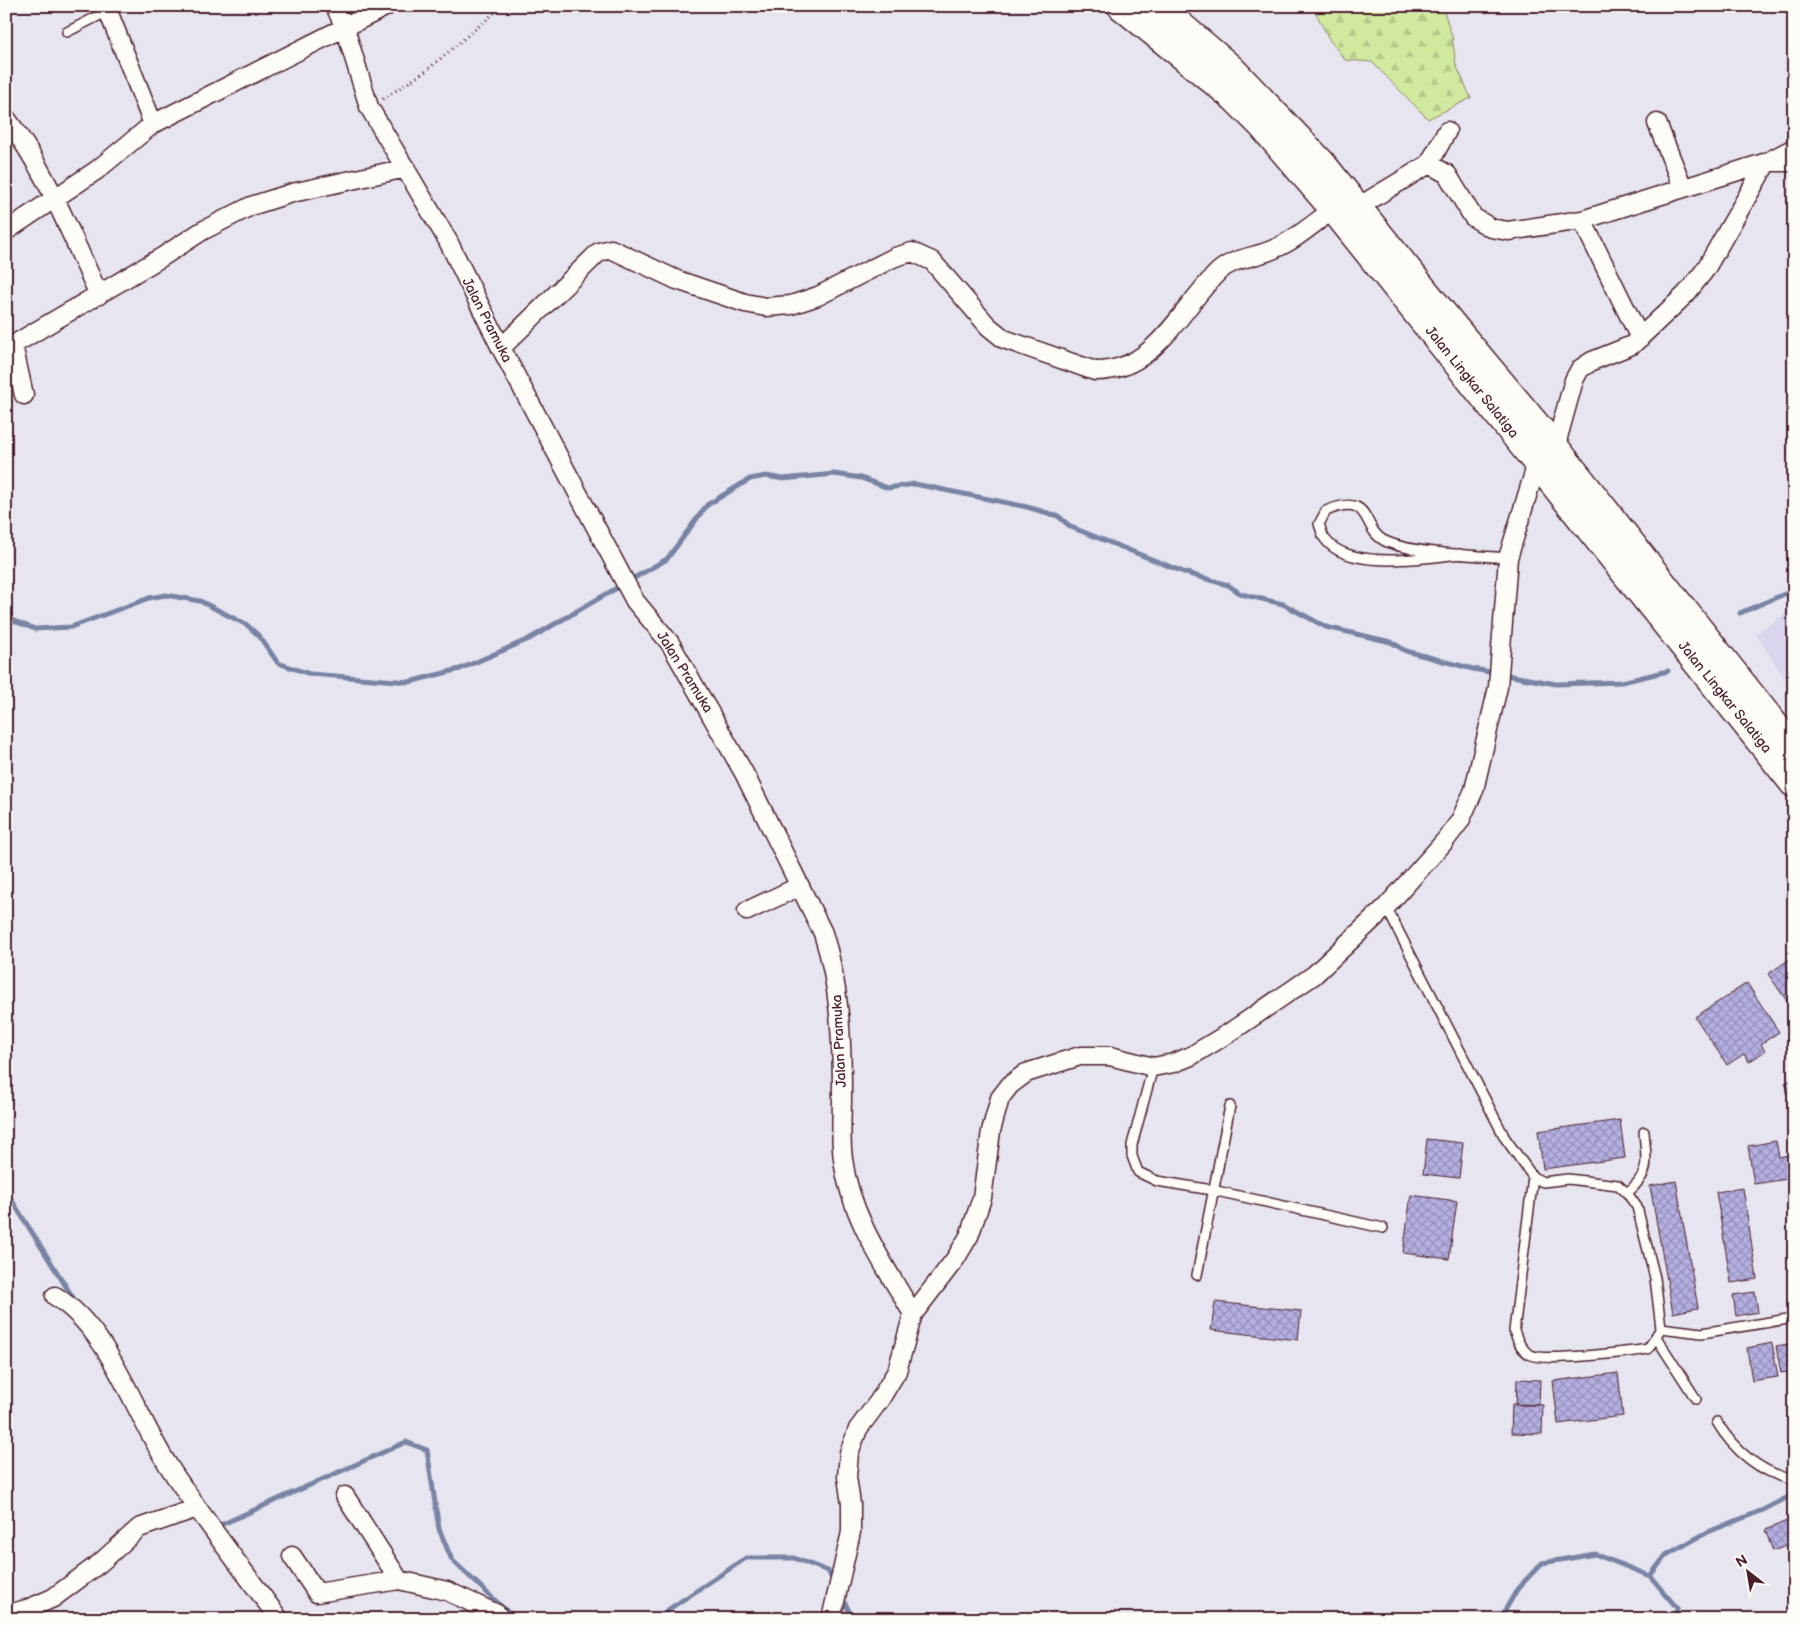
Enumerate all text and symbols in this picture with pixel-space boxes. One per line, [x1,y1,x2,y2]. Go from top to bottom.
street label: Jalan Pramuka [458,275,516,365]
street label: Jalan Lingkar Salatiga [1422,323,1522,441]
street label: Jalan Pramuka [653,628,717,716]
street label: Jalan Lingkar Salatiga [1675,638,1775,756]
street label: Jalan Pramuka [828,994,850,1088]
north arrow [1722,1548,1772,1598]
text: N [1733,1551,1750,1571]

